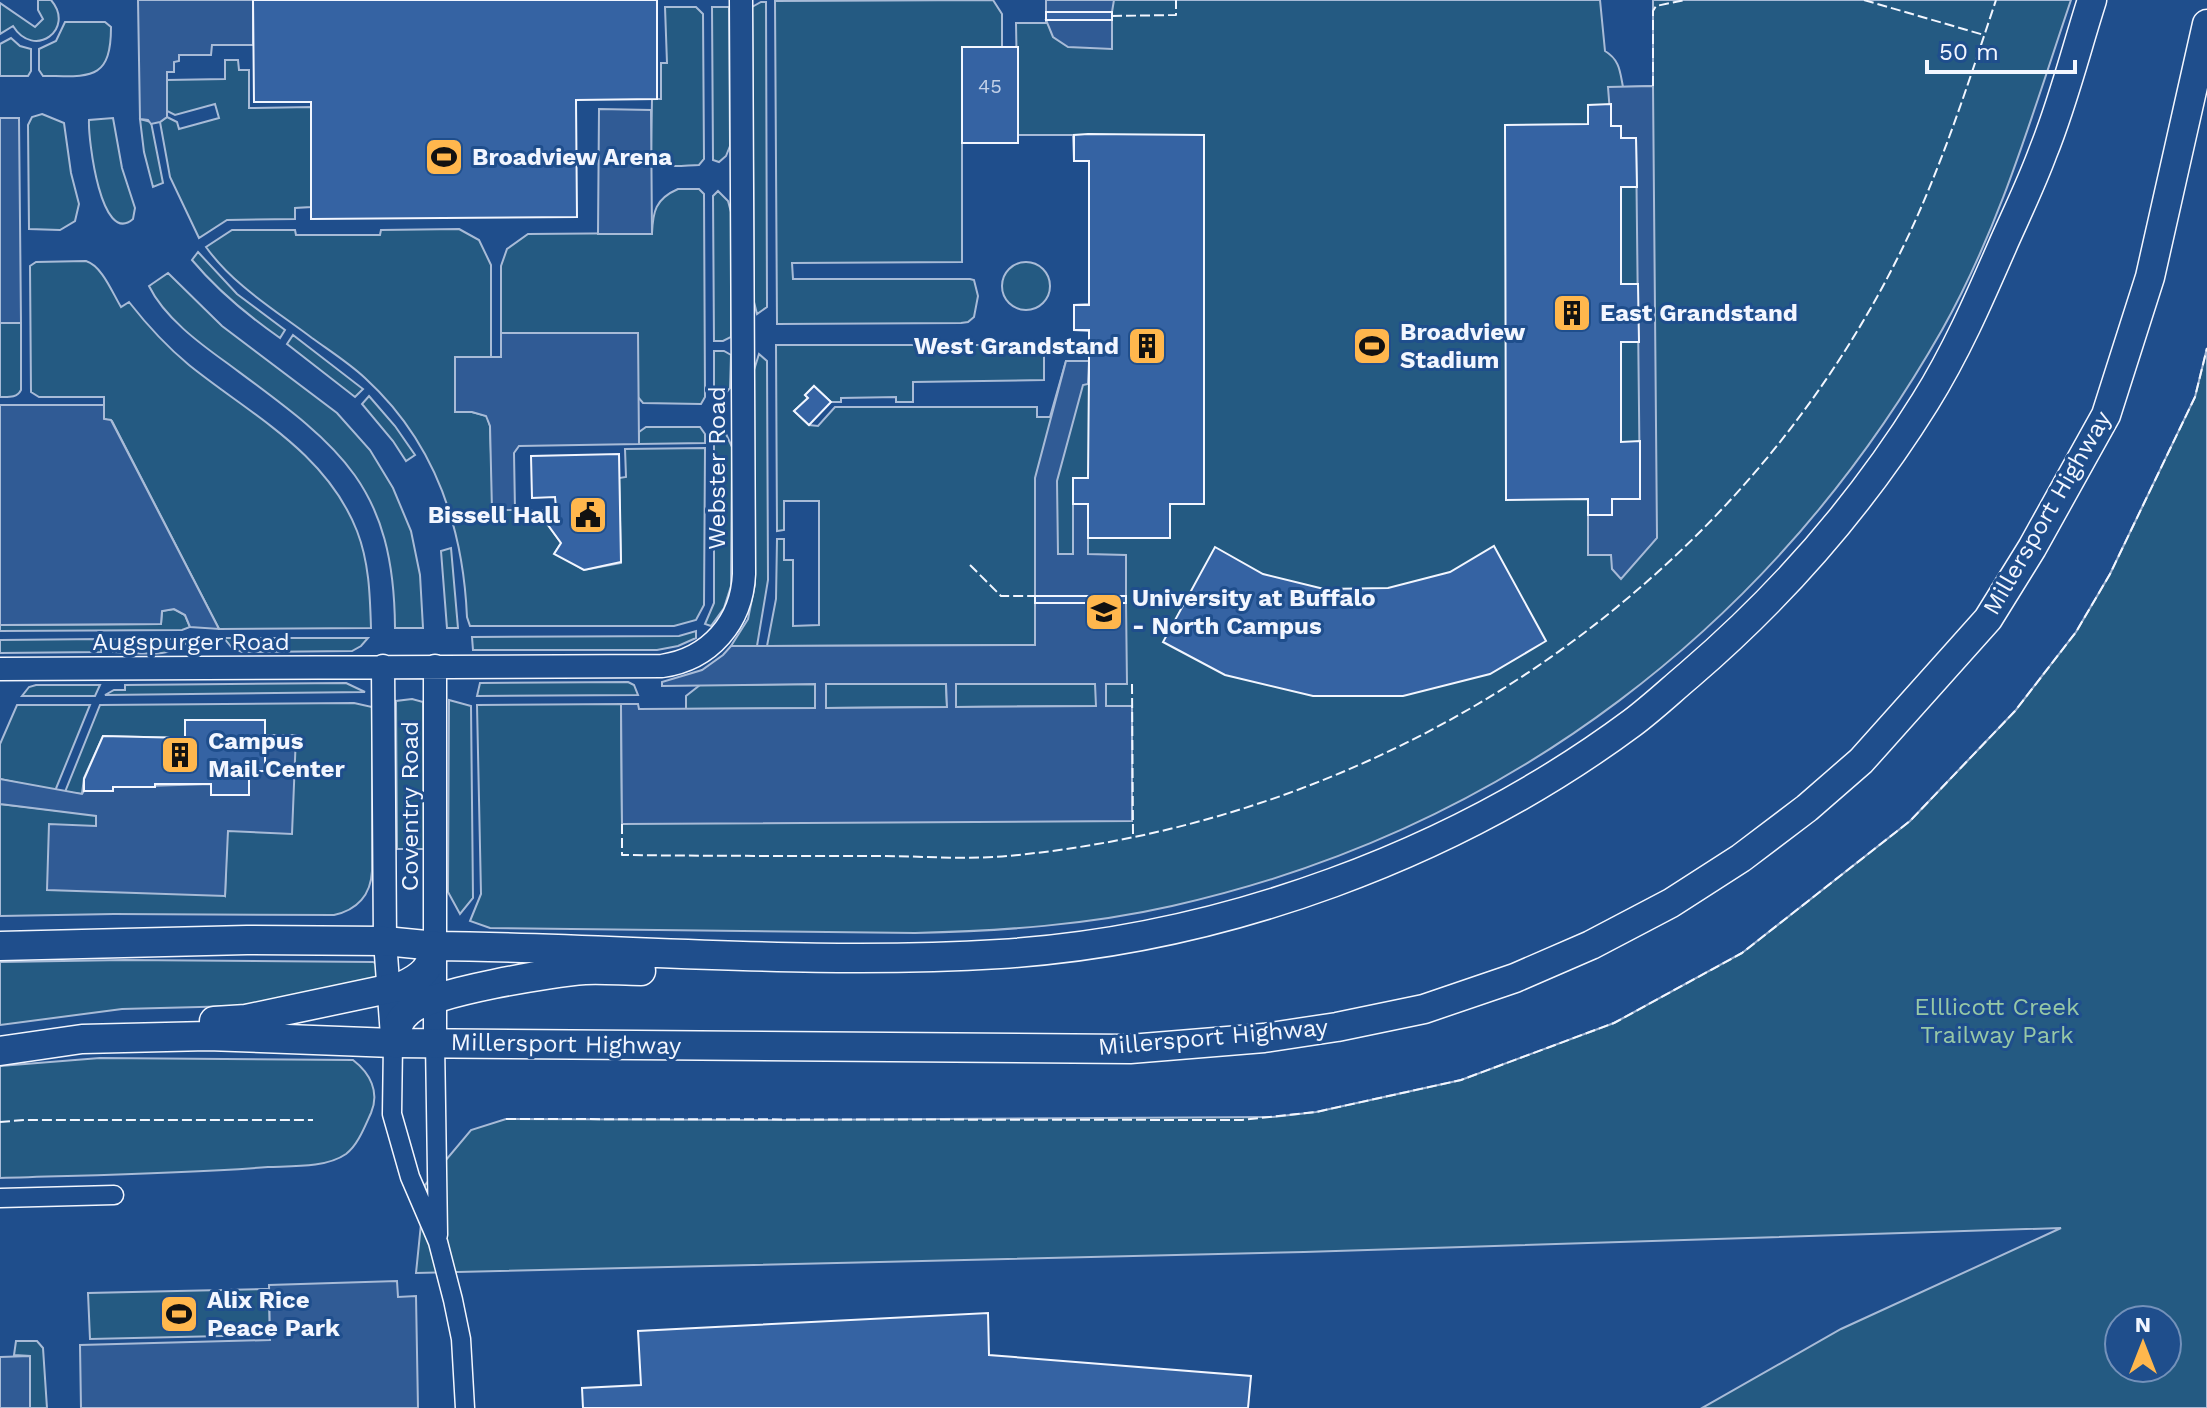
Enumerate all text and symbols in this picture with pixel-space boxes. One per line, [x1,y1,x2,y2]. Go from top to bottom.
scale bar [1927,24,2075,74]
text: 50 m [1939,38,1999,66]
house number: 45 [978,74,1002,98]
sports icon: Broadview Arena [423,136,465,178]
place label: Broadview Arena [472,143,672,171]
building icon: East Grandstand [1551,292,1593,334]
place label: East Grandstand [1600,299,1798,327]
place label: Broadview Stadium [1400,318,1526,374]
building icon: West Grandstand [1126,325,1168,367]
sports icon: Broadview Stadium [1351,325,1393,367]
place label: West Grandstand [914,332,1119,360]
street label: Webster Road [703,386,731,550]
street label: Millersport Highway [1977,406,2117,620]
public building icon: Bissell Hall [567,494,609,536]
place label: Bissell Hall [428,501,560,529]
place label: University at Buffalo - North Campus [1132,584,1376,640]
school or university icon: University at Buffalo - North Campus [1083,591,1125,633]
street label: Augspurger Road [92,628,290,656]
street label: Coventry Road [396,721,424,891]
place label: Campus Mail Center [208,727,345,783]
building icon: Campus Mail Center [159,734,201,776]
park label: Elllicott Creek Trailway Park [1914,993,2080,1049]
street label: Millersport Highway [1097,1013,1330,1061]
street label: Millersport Highway [450,1028,682,1060]
place label: Alix Rice Peace Park [207,1286,340,1342]
sports icon: Alix Rice Peace Park [158,1293,200,1335]
north arrow [2103,1304,2183,1384]
text: N [2135,1312,2151,1337]

